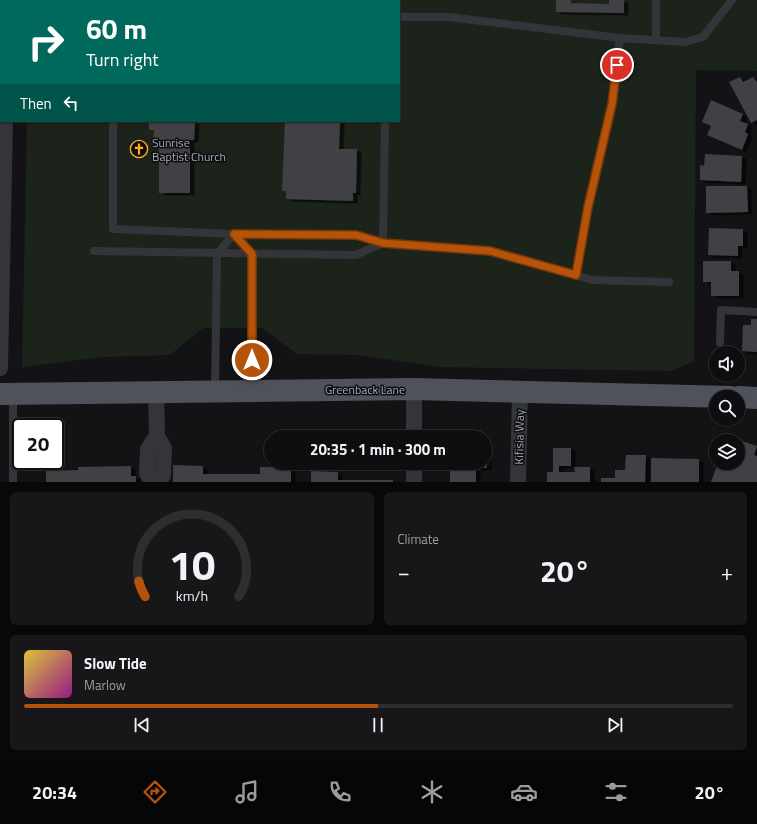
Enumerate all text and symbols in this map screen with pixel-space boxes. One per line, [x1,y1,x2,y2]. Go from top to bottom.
text: 60 m [86,7,147,50]
icon: right [20,16,72,68]
text: Turn right [86,46,159,73]
pin [600,48,634,82]
icon: arrive [606,54,628,76]
text: Then [20,92,52,115]
icon: left [60,92,82,114]
place label: Sunrise Baptist Church [152,133,226,166]
church icon: Sunrise Baptist Church [129,139,149,159]
position arrow [231,339,273,381]
map controls [709,346,745,470]
button: sound [709,346,745,382]
street label: Greenback Lane [325,380,405,399]
button: search [709,390,745,426]
street label: Kifisia Way [509,409,529,465]
speed limit sign: 20 [12,418,64,470]
button: layers [709,434,745,470]
text: 20:35 · 1 min · 300 m [310,438,446,461]
text: Climate [398,529,439,549]
text: 10 [168,532,215,595]
text: 20° [540,548,590,594]
text: − [398,555,410,589]
text: + [721,555,733,589]
text: km/h [176,584,208,606]
text: Slow Tide [84,652,147,675]
text: Marlow [84,675,126,695]
icon: previous [131,714,153,736]
icon: pause [367,714,389,736]
icon: next [604,714,626,736]
icon: directions [141,778,169,806]
icon: music [233,778,261,806]
icon: phone [326,778,354,806]
icon: climate [418,778,446,806]
icon: car [510,778,538,806]
icon: filters [602,778,630,806]
text: 20:34 [32,779,77,806]
text: 20° [695,779,725,806]

